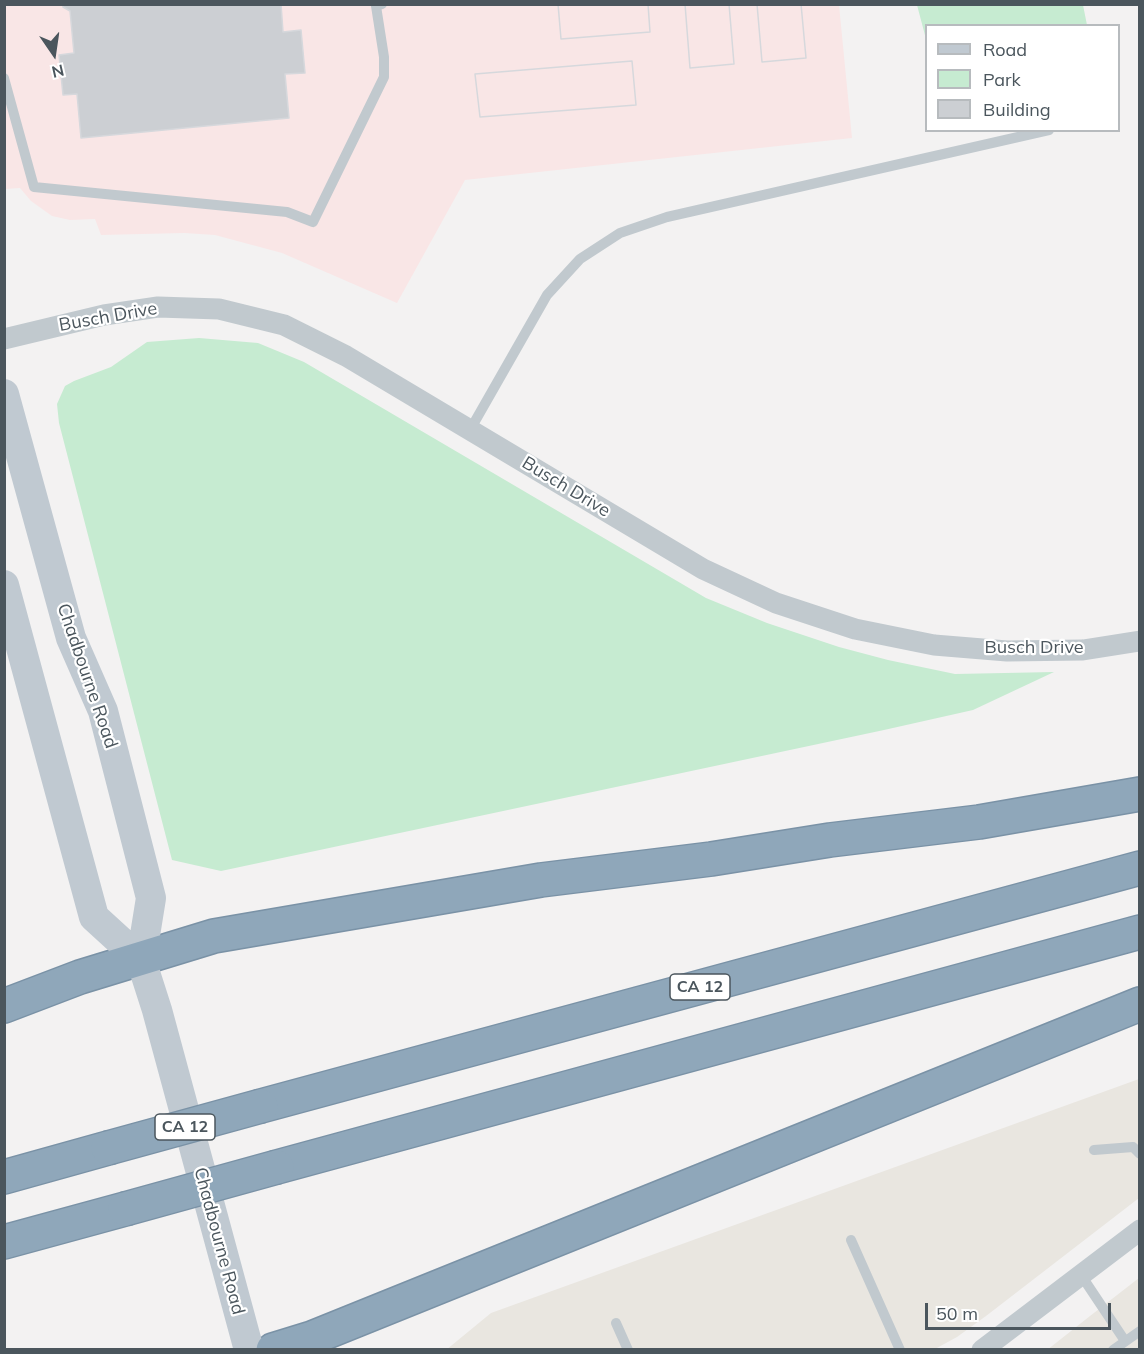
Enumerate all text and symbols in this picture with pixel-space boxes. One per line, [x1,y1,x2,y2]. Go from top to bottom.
north arrow [24,24,84,84]
legend [925,24,1120,132]
text: Road [983,38,1027,61]
text: N [50,60,66,83]
text: Park [983,68,1021,91]
text: Building [983,98,1051,121]
street label: Busch Drive [57,298,159,336]
street label: Busch Drive [518,452,614,522]
street label: Chadbourne Road [52,601,122,751]
street label: Busch Drive [984,637,1084,659]
road number: CA 12 [670,974,730,1000]
road number: CA 12 [155,1114,215,1140]
street label: Chadbourne Road [189,1165,249,1317]
scale bar [928,1291,1114,1329]
text: 50 m [936,1302,978,1325]

